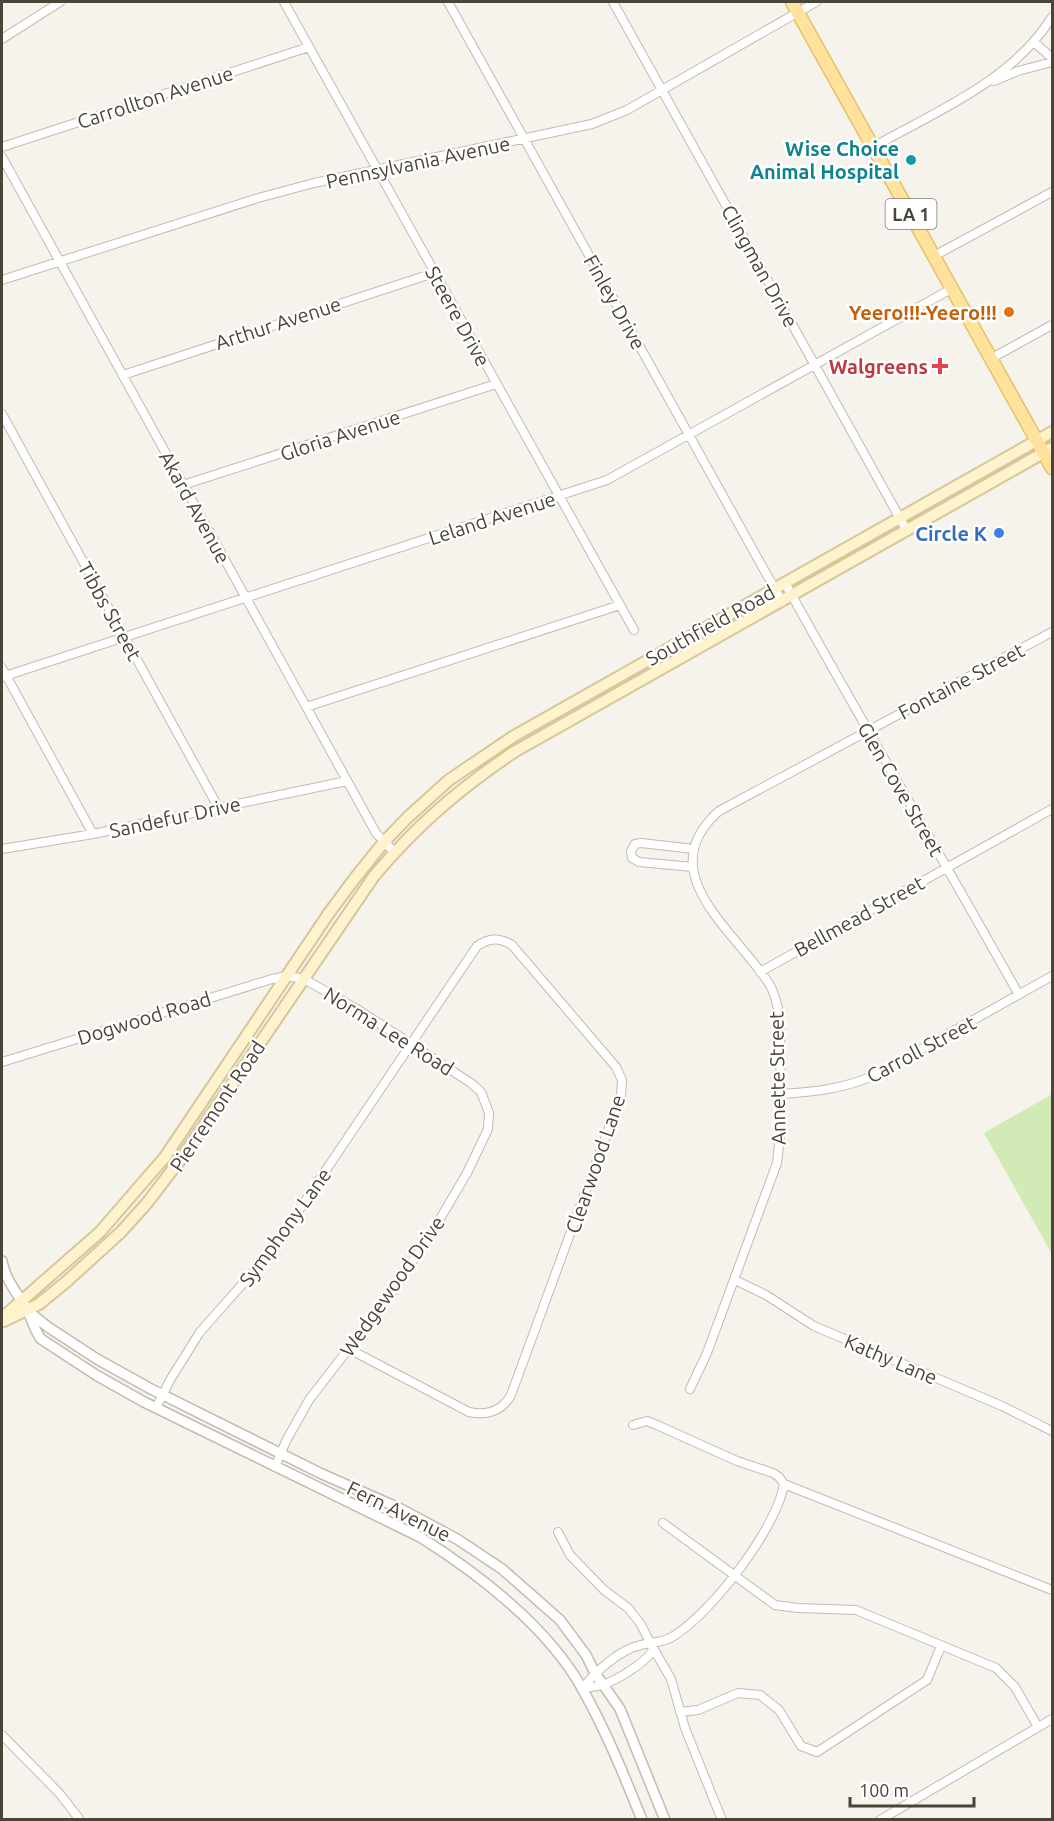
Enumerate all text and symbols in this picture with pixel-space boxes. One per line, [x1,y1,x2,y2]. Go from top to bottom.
street label: Carrollton Avenue [74,61,236,133]
street label: Pennsylvania Avenue [324,131,512,193]
place label: Wise Choice Animal Hospital [750,137,899,183]
marker: Wise Choice Animal Hospital [904,153,918,167]
road number: LA 1 [886,199,936,229]
street label: Clingman Drive [717,201,803,331]
street label: Finley Drive [580,251,650,353]
street label: Steere Drive [421,262,495,370]
street label: Arthur Avenue [212,292,344,354]
place label: Yeero!!!-Yeero!!! [849,301,997,324]
marker: Yeero!!!-Yeero!!! [1002,305,1016,319]
place label: Walgreens [829,355,928,378]
marker: Walgreens [933,359,947,373]
street label: Gloria Avenue [277,405,403,465]
street label: Akard Avenue [155,447,235,567]
street label: Leland Avenue [426,487,558,549]
place label: Circle K [915,522,988,545]
marker: Circle K [992,526,1006,540]
street label: Tibbs Street [74,558,147,664]
street label: Southfield Road [641,580,779,670]
street label: Fontaine Street [894,638,1028,724]
street label: Glen Cove Street [853,718,949,860]
street label: Sandefur Drive [107,792,243,842]
street label: Bellmead Street [790,871,928,961]
street label: Norma Lee Road [320,982,458,1080]
street label: Dogwood Road [74,987,214,1049]
street label: Annette Street [764,1011,790,1145]
street label: Carroll Street [862,1011,980,1087]
street label: Pierremont Road [165,1036,269,1176]
street label: Clearwood Lane [561,1092,629,1236]
street label: Symphony Lane [234,1163,336,1291]
street label: Wedgewood Drive [335,1211,449,1361]
street label: Kathy Lane [841,1329,941,1389]
street label: Fern Avenue [343,1476,455,1546]
scale bar [850,1770,974,1808]
text: 100 m [859,1780,909,1800]

